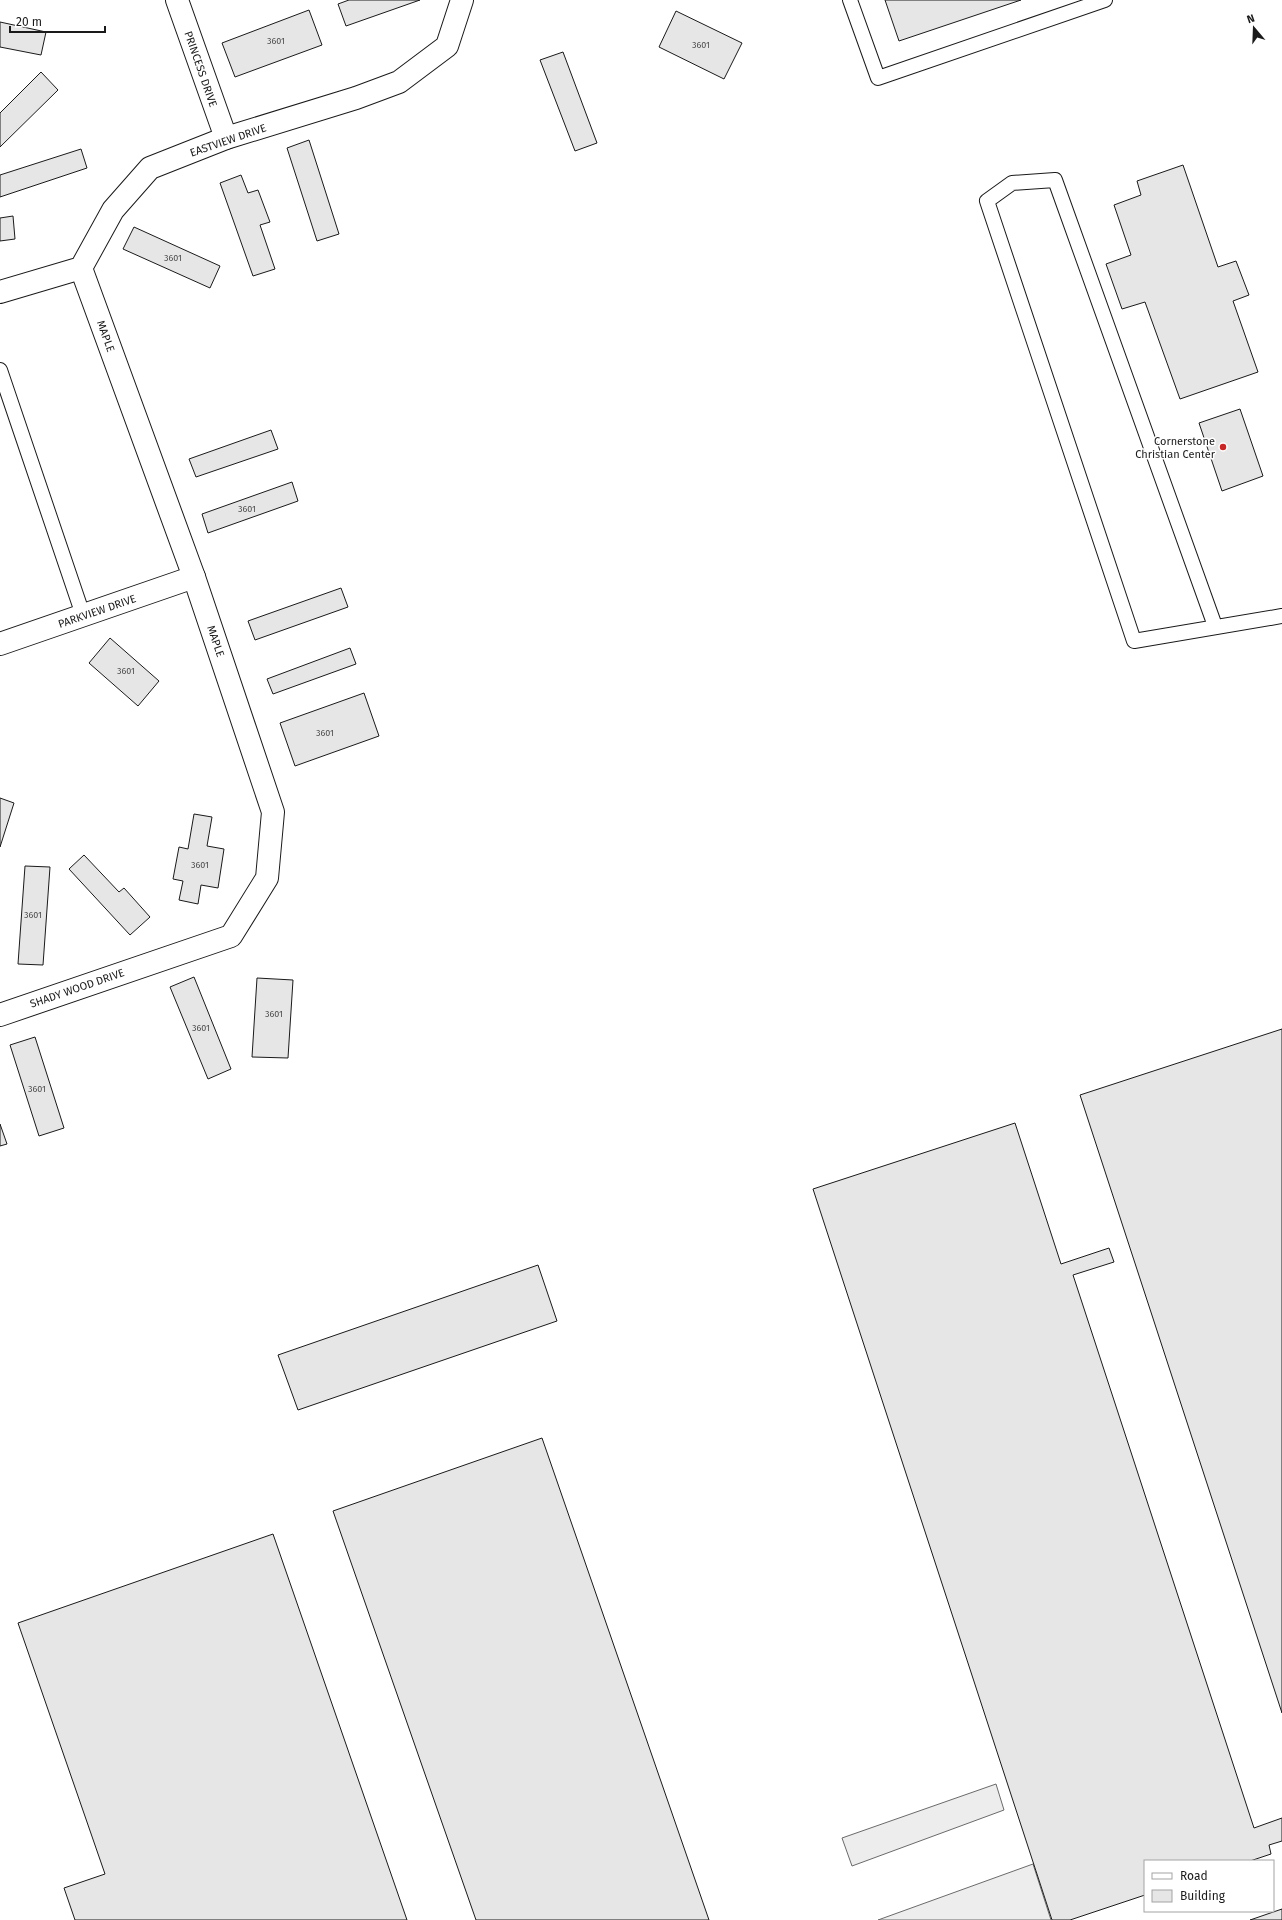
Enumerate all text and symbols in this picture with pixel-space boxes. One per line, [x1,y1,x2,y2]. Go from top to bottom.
scale bar [10,8,105,34]
north arrow [1234,8,1274,48]
text: N [1245,12,1256,26]
text: 20 m [16,15,42,29]
street label: PRINCESS DRIVE [181,29,220,109]
house number: 3601 [267,36,285,46]
house number: 3601 [692,40,710,50]
street label: EASTVIEW DRIVE [188,121,268,160]
house number: 3601 [164,253,182,263]
street label: MAPLE [94,319,117,354]
place label: Cornerstone Christian Center [1135,435,1216,461]
marker: Cornerstone Christian Center [1218,442,1228,452]
house number: 3601 [238,504,256,514]
street label: PARKVIEW DRIVE [57,592,138,631]
street label: MAPLE [204,624,227,659]
house number: 3601 [117,666,135,676]
house number: 3601 [316,728,334,738]
house number: 3601 [191,860,209,870]
house number: 3601 [24,910,42,920]
street label: SHADY WOOD DRIVE [28,966,126,1011]
house number: 3601 [265,1009,283,1019]
house number: 3601 [192,1023,210,1033]
house number: 3601 [28,1084,46,1094]
legend [1144,1860,1274,1912]
text: Road [1180,1869,1208,1883]
text: Building [1180,1889,1226,1903]

